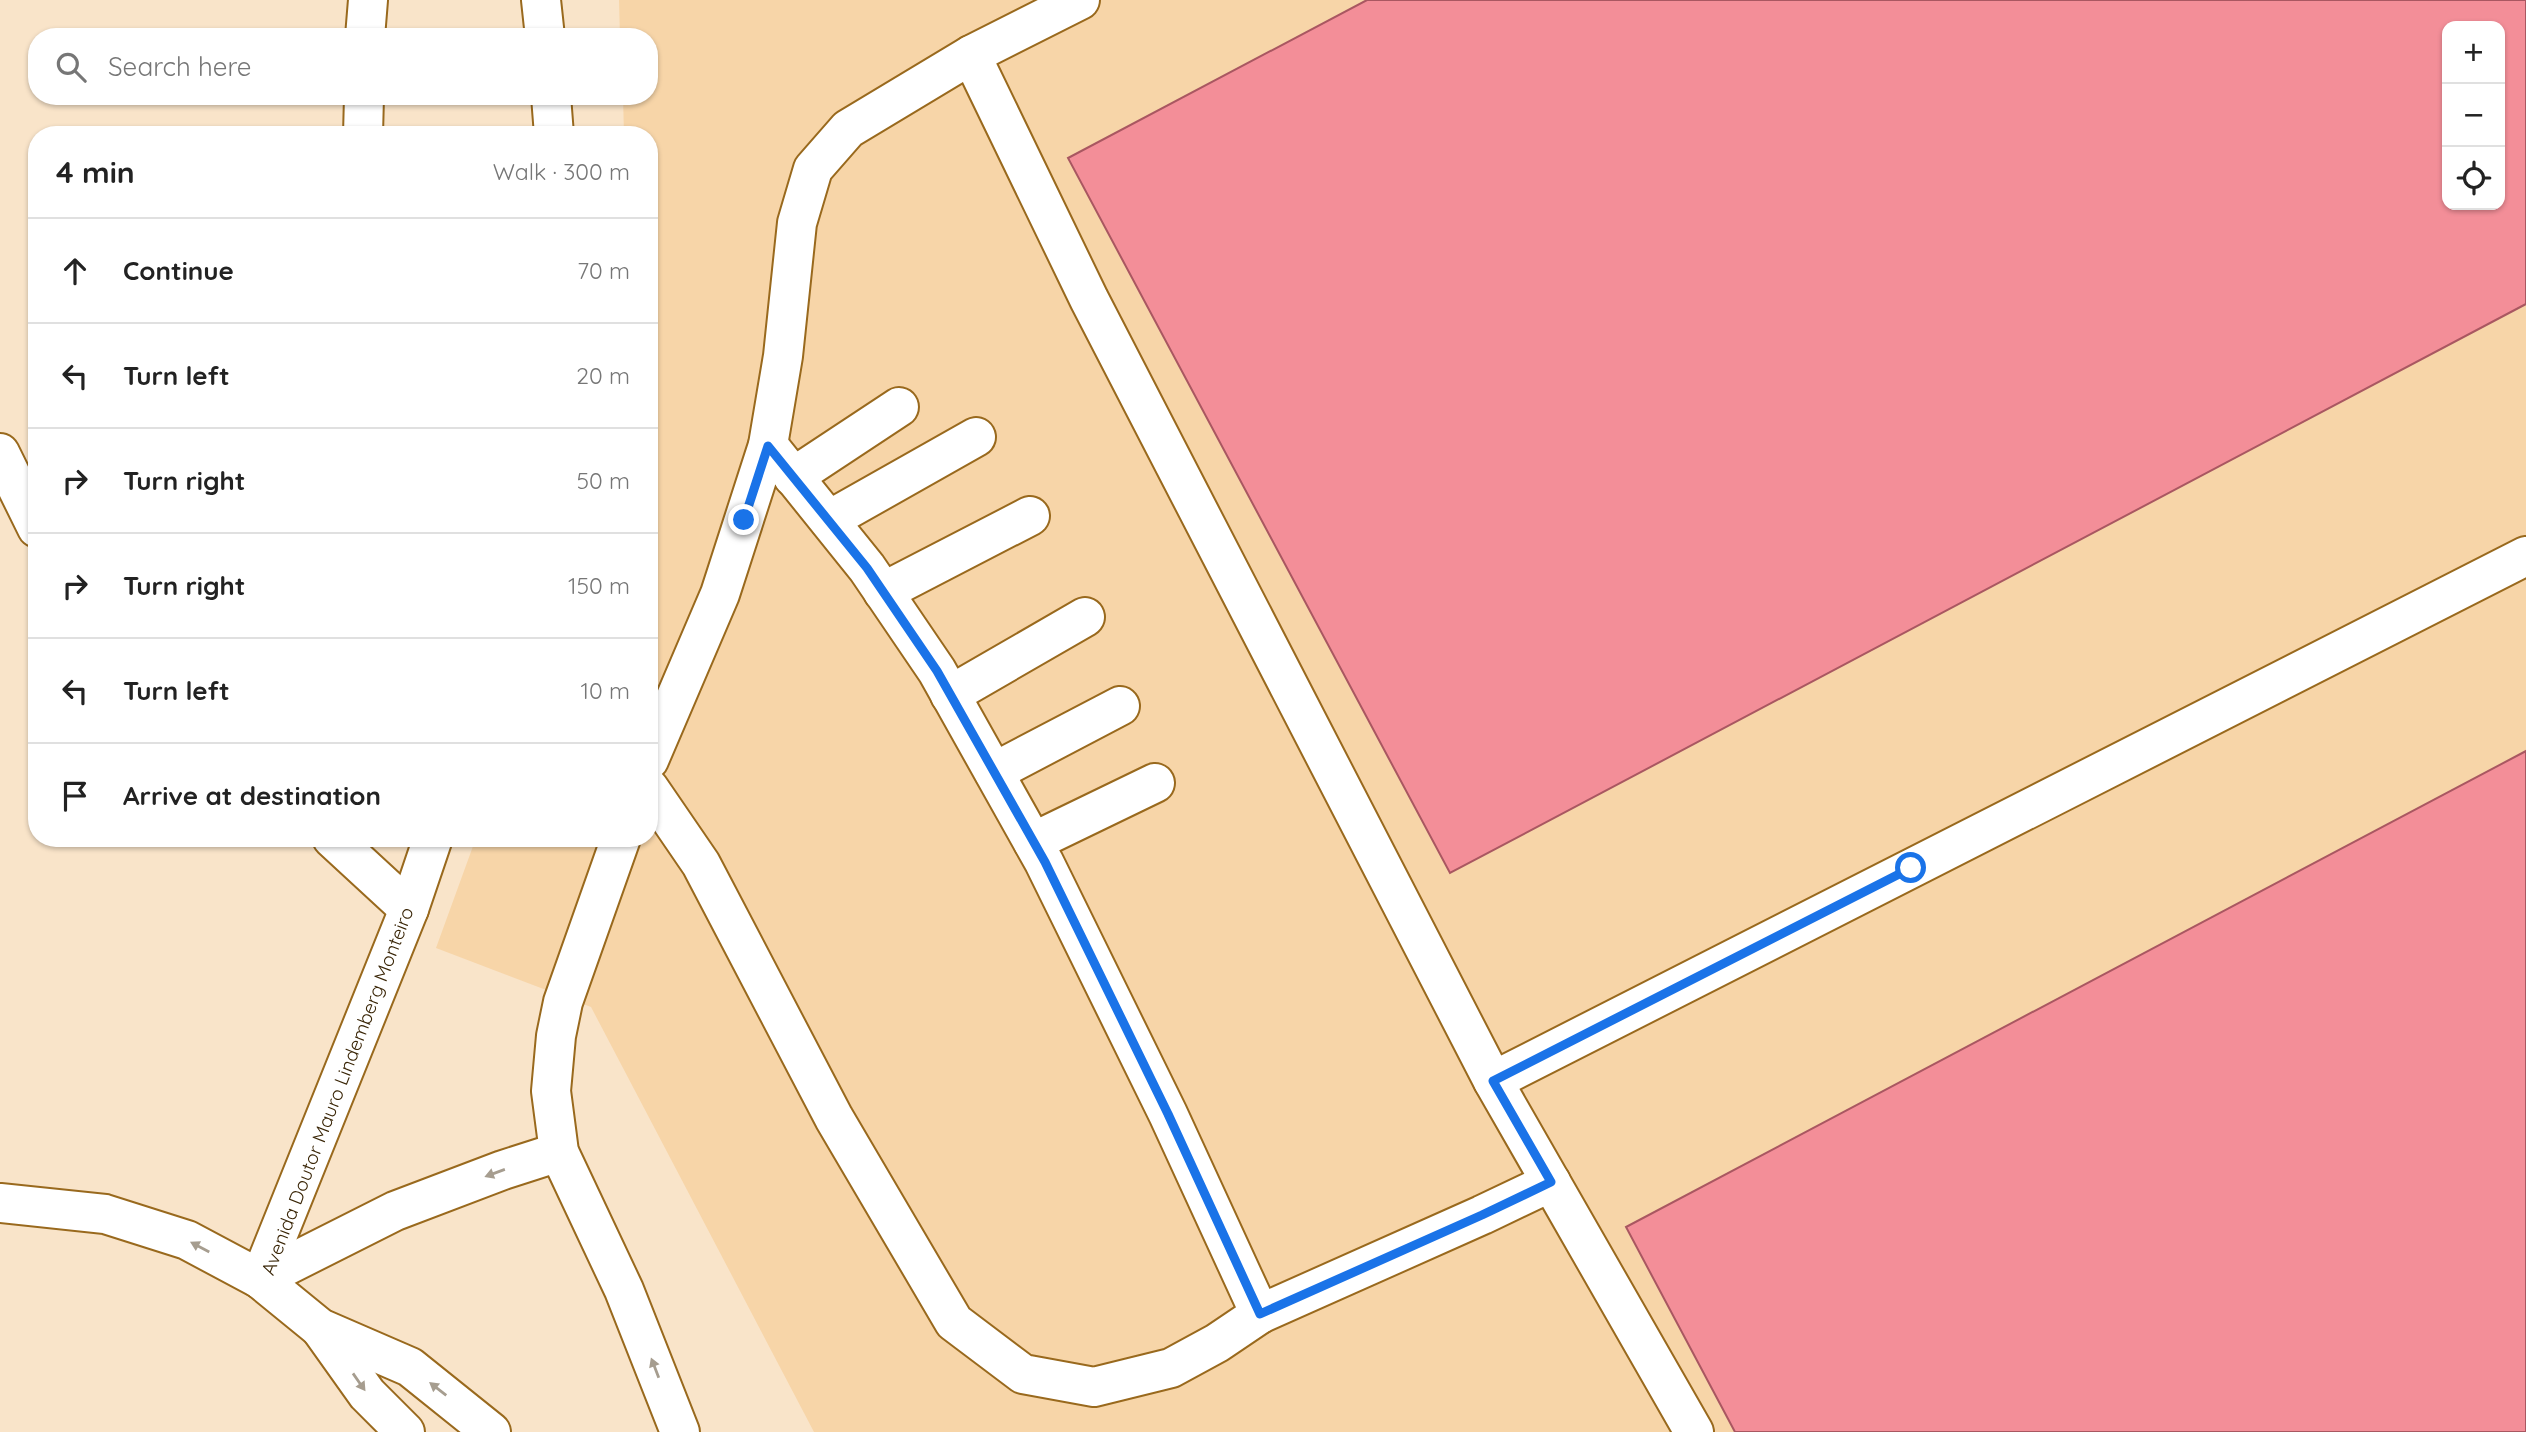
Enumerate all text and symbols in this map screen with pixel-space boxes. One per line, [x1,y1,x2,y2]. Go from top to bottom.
map controls [2442,21,2505,210]
button: + [2442,21,2505,84]
search box [28,28,658,105]
icon: search [52,48,90,86]
text: Search here [108,50,252,83]
button: − [2442,84,2505,147]
button: locate [2442,147,2505,210]
text: 4 min [56,153,135,191]
text: Walk · 300 m [493,157,630,186]
icon: ahead [56,252,94,290]
text: Continue [123,254,234,287]
text: 70 m [577,256,630,285]
icon: left [56,357,94,395]
text: Turn left [123,359,230,392]
text: 20 m [576,361,630,390]
icon: right [56,462,94,500]
text: Turn right [123,464,245,497]
text: 50 m [577,466,630,495]
route end [728,504,759,535]
icon: right [56,567,94,605]
text: Turn right [123,569,245,602]
text: 150 m [568,571,630,600]
icon: left [56,672,94,710]
text: Turn left [123,674,230,707]
text: 10 m [581,676,630,705]
icon: arrive [56,777,94,815]
text: Arrive at destination [123,779,381,812]
route start [1895,852,1926,883]
street label: Avenida Doutor Mauro Lindemberg Monteiro [256,904,418,1278]
one-way arrow [484,1168,505,1179]
one-way arrow [189,1241,209,1253]
one-way arrow [649,1358,660,1379]
one-way arrow [352,1373,366,1392]
one-way arrow [429,1382,447,1396]

